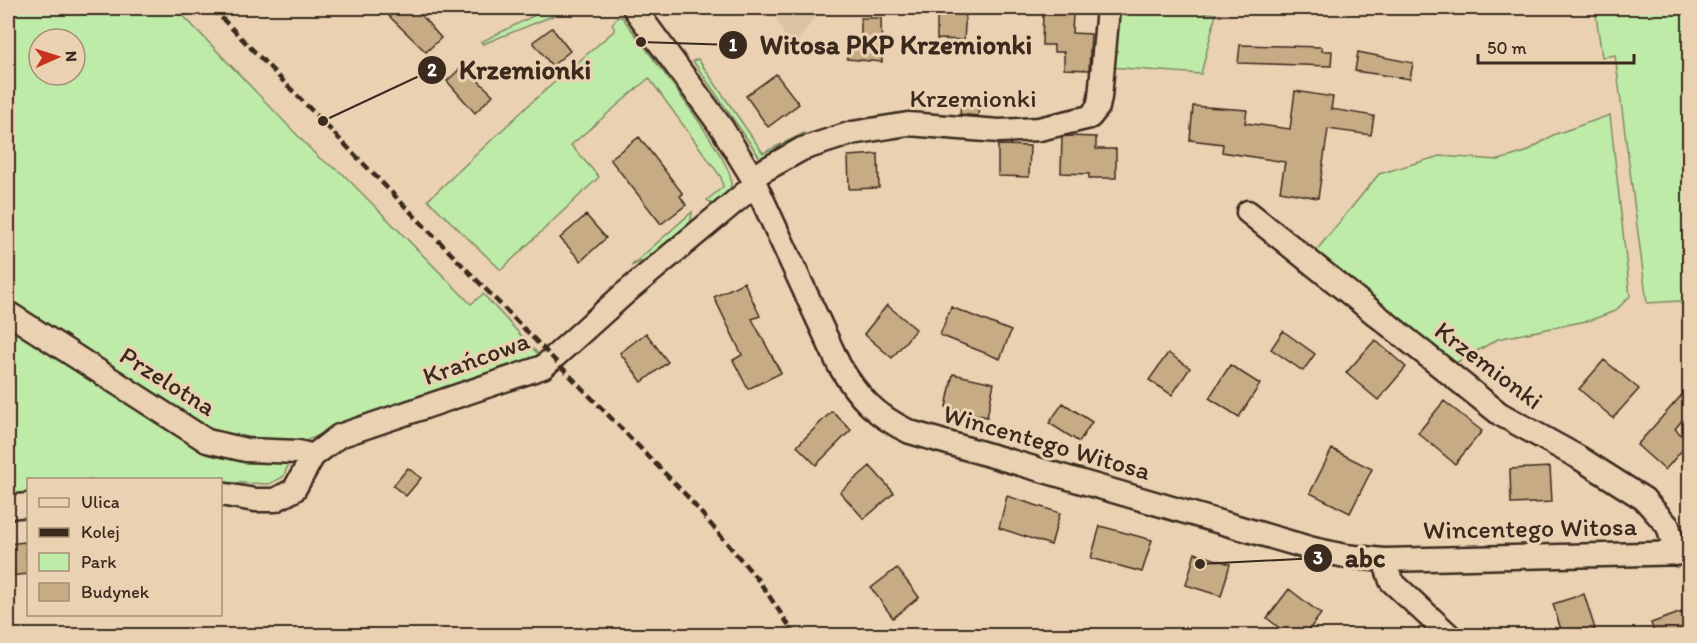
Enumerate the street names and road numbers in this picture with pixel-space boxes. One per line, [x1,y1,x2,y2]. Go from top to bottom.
street label: Krzemionki [909,82,1037,114]
street label: Krzemionki [1429,314,1549,416]
street label: Krańcowa [418,324,534,392]
street label: Przelotna [114,339,222,423]
street label: Wincentego Witosa [940,397,1155,487]
street label: Wincentego Witosa [1423,510,1638,546]

